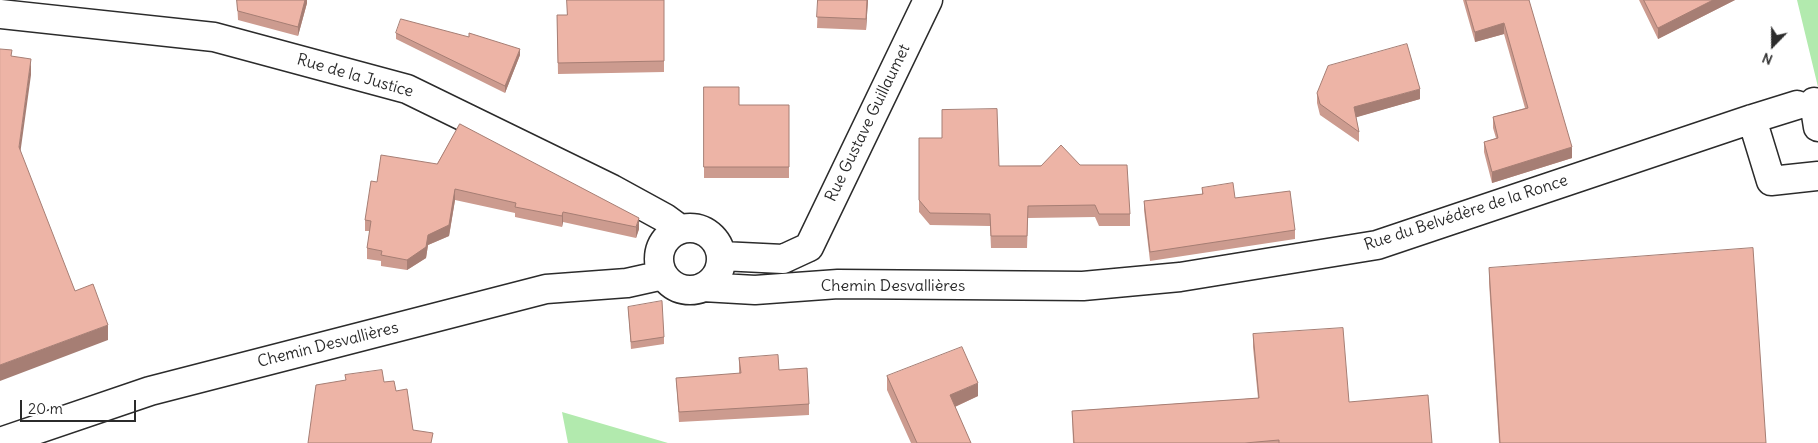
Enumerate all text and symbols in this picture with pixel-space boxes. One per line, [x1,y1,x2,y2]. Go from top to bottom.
north arrow [1748,20,1798,70]
street label: Rue Gustave Guillaumet [822,41,914,205]
text: N [1760,49,1775,69]
street label: Rue de la Justice [295,50,415,102]
street label: Rue du Belvédère de la Ronce [1362,171,1570,255]
street label: Chemin Desvallières [821,276,965,296]
street label: Chemin Desvallières [256,318,400,372]
scale bar [22,390,139,422]
text: 20 m [28,399,63,418]

